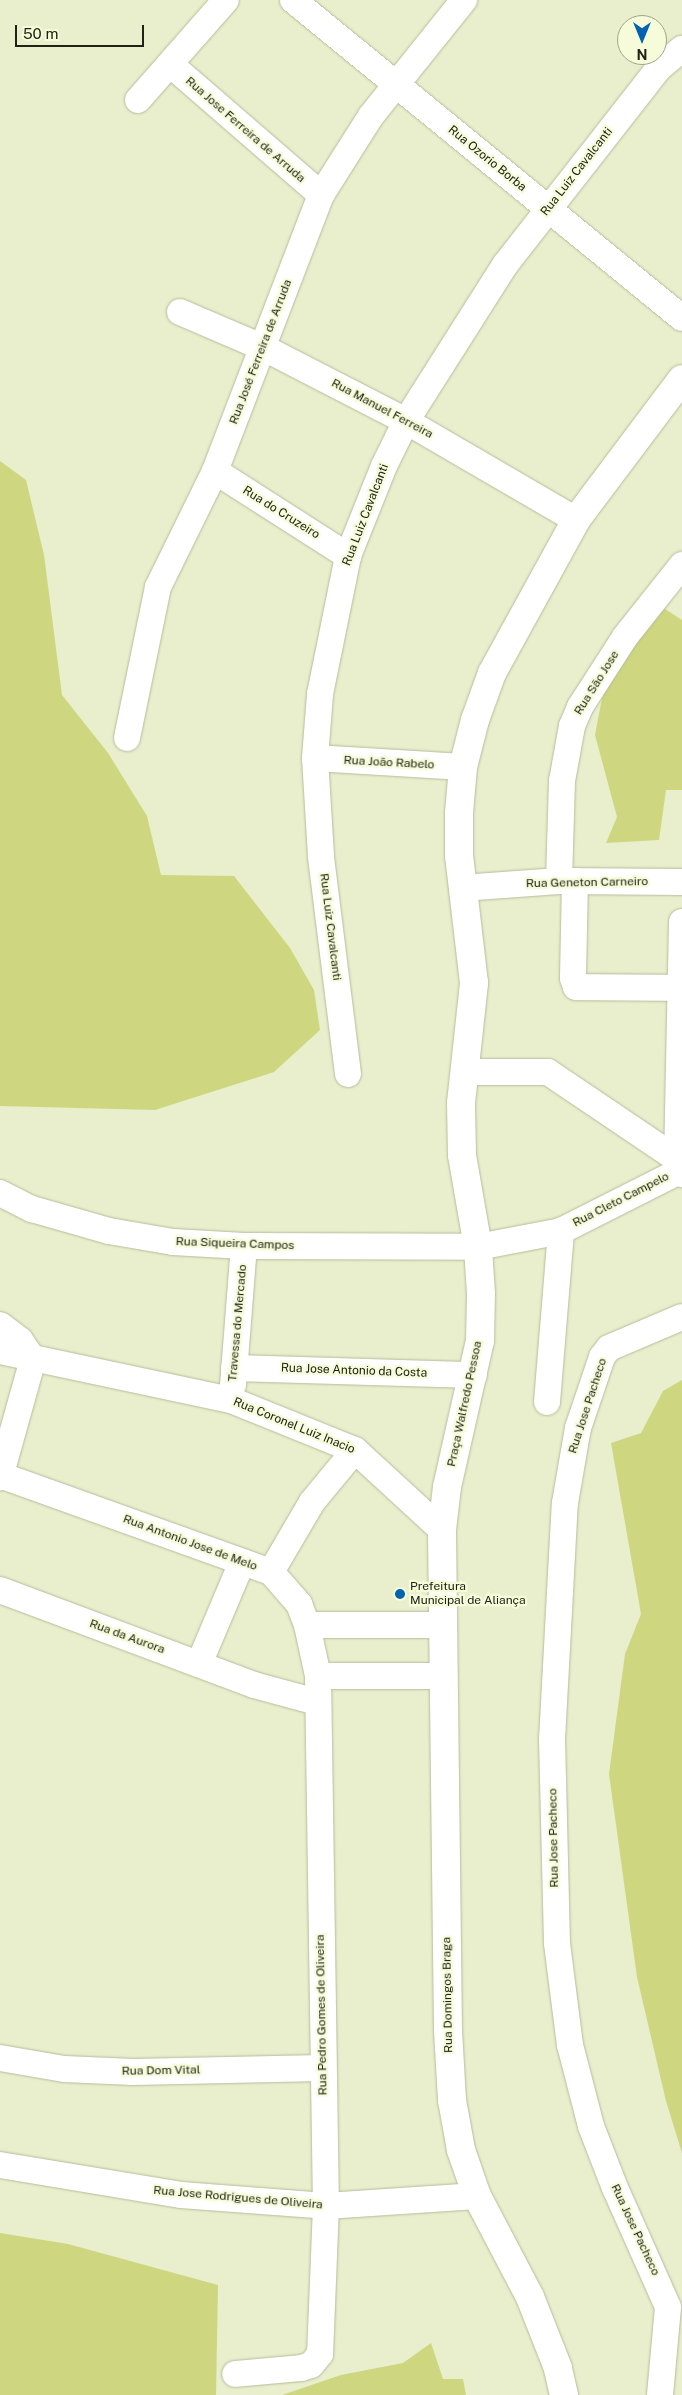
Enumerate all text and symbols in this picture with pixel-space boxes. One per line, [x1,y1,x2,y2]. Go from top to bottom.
scale bar [18,15,146,47]
north arrow [617,15,667,65]
text: 50 m [23,25,58,42]
text: N [637,46,647,62]
street label: Rua Jose Ferreira de Arruda [182,74,308,186]
street label: Rua Ozorio Borba [445,123,529,195]
street label: Rua Luiz Cavalcanti [538,125,616,219]
street label: Rua José Ferreira de Arruda [227,277,295,427]
street label: Rua Manuel Ferreira [329,376,435,442]
street label: Rua Luiz Cavalcanti [340,462,392,568]
street label: Rua do Cruzeiro [240,484,322,542]
street label: Rua São Jose [572,648,622,718]
street label: Rua João Rabelo [343,753,435,773]
street label: Rua Luiz Cavalcanti [316,872,344,982]
street label: Rua Geneton Carneiro [526,875,648,891]
street label: Rua Cleto Campelo [570,1169,672,1231]
street label: Rua Siqueira Campos [175,1235,295,1253]
street label: Travessa do Mercado [226,1264,250,1382]
street label: Praça Walfredo Pessoa [445,1340,485,1468]
street label: Rua Jose Pacheco [566,1357,610,1455]
street label: Rua Jose Antonio da Costa [280,1361,428,1381]
street label: Rua Coronel Luiz Inacio [231,1395,357,1457]
street label: Rua Antonio Jose de Melo [121,1512,259,1574]
place label: Prefeitura Municipal de Aliança [410,1580,526,1608]
marker: Prefeitura Municipal de Aliança [394,1588,406,1600]
street label: Rua da Aurora [87,1617,167,1657]
street label: Rua Jose Pacheco [546,1788,562,1888]
street label: Rua Pedro Gomes de Oliveira [313,1934,331,2096]
street label: Rua Domingos Braga [440,1937,456,2053]
street label: Rua Dom Vital [121,2063,201,2079]
street label: Rua Jose Pacheco [607,2182,663,2278]
street label: Rua Jose Rodrigues de Oliveira [153,2183,323,2213]

